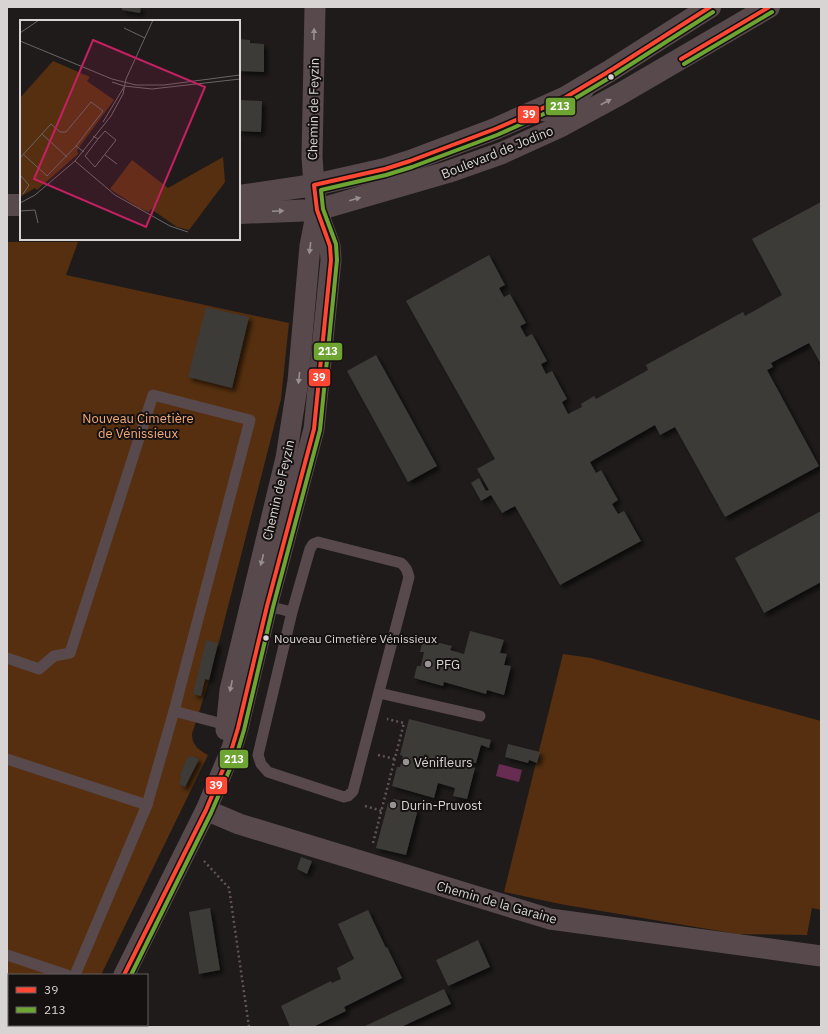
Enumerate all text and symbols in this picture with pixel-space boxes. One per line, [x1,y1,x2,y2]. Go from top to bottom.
inset map [20,20,240,240]
one-way arrow [311,27,317,40]
street label: Chemin de Feyzin [304,58,323,160]
unlabelled marker [606,72,616,82]
line badge: 213 [545,97,576,116]
text: 213 [550,99,570,113]
one-way arrow [600,99,612,105]
line badge: 39 [517,105,540,124]
text: 39 [522,107,536,121]
street label: Boulevard de Jodino [439,122,556,183]
one-way arrow [349,196,361,202]
one-way arrow [272,208,284,215]
one-way arrow [307,242,313,254]
line badge: 213 [313,342,343,361]
text: 213 [318,344,338,358]
line badge: 39 [308,368,331,387]
text: 39 [312,370,326,384]
one-way arrow [295,372,302,384]
park label: Nouveau Cimetière de Vénissieux [82,410,194,442]
street label: Chemin de Feyzin [259,438,298,542]
one-way arrow [258,554,264,566]
place label: Nouveau Cimetière Vénissieux [274,631,437,646]
marker: Nouveau Cimetière Vénissieux [261,633,271,643]
place label: PFG [436,656,460,673]
marker: PFG [423,659,433,669]
one-way arrow [228,680,234,692]
line badge: 213 [219,749,249,769]
text: 213 [224,752,244,766]
place label: Vénifleurs [414,754,473,771]
marker: Vénifleurs [401,757,411,767]
line badge: 39 [205,776,228,795]
text: 39 [209,778,223,792]
place label: Durin-Pruvost [401,797,482,814]
marker: Durin-Pruvost [388,800,398,810]
street label: Chemin de la Garaine [435,877,559,928]
legend [8,974,148,1026]
text: 39 [44,982,58,997]
text: 213 [44,1002,66,1017]

